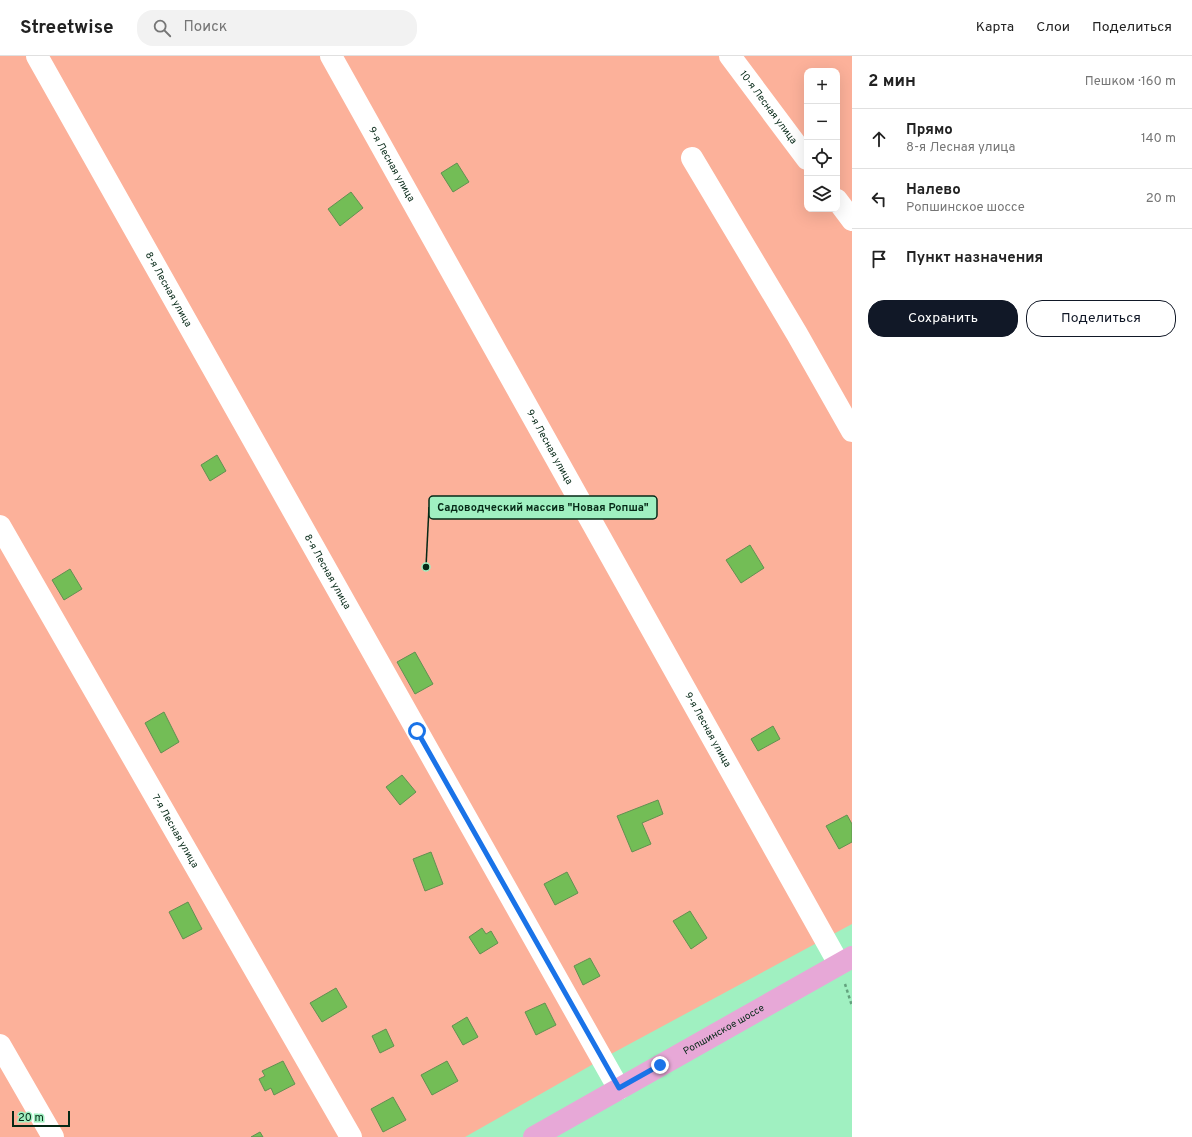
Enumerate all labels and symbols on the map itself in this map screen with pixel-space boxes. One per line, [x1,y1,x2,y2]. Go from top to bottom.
street label: 10-я Лесная улица [737,68,800,147]
street label: 9-я Лесная улица [365,124,418,204]
street label: 8-я Лесная улица [142,250,195,329]
street label: 9-я Лесная улица [524,407,576,487]
callout: Садоводческий массив "Новая Ропша" [429,496,657,519]
text: Садоводческий массив "Новая Ропша" [437,501,649,515]
street label: 8-я Лесная улица [301,532,354,612]
street label: 9-я Лесная улица [682,690,734,770]
route start [408,722,426,740]
street label: 7-я Лесная улица [149,792,202,870]
street label: Ропшинское шоссе [681,1001,767,1058]
route end [651,1056,669,1074]
scale bar [12,1109,70,1128]

